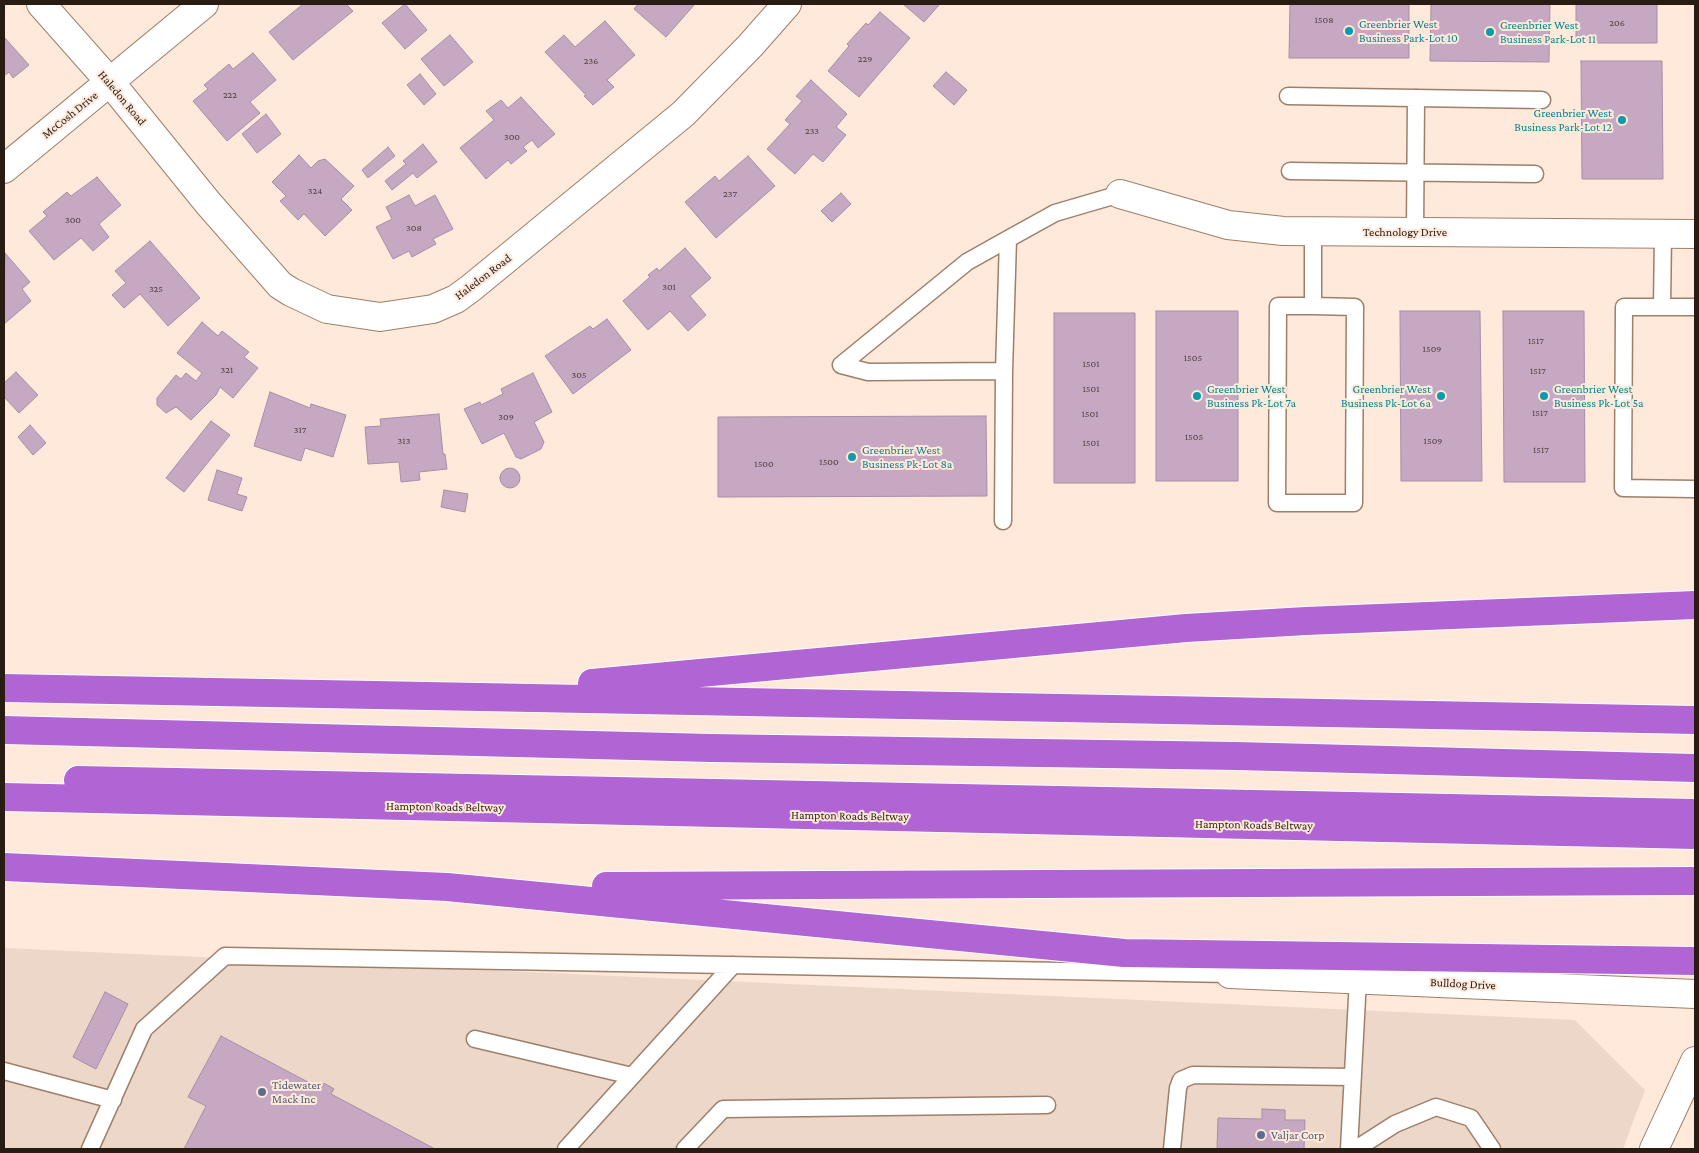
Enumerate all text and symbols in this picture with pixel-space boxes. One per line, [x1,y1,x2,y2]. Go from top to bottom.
house number: 1508 [1314,14,1334,26]
place label: Greenbrier West Business Park-Lot 10 [1359,17,1458,45]
house number: 206 [1609,17,1625,29]
place label: Greenbrier West Business Park-Lot 11 [1500,18,1596,46]
marker: Greenbrier West Business Park-Lot 10 [1343,25,1355,37]
marker: Greenbrier West Business Park-Lot 11 [1484,26,1496,38]
house number: 229 [858,53,872,65]
house number: 236 [584,55,598,67]
street label: Haledon Road [95,68,149,128]
street label: McCosh Drive [39,88,101,142]
house number: 222 [223,89,237,101]
place label: Greenbrier West Business Park-Lot 12 [1514,106,1612,134]
marker: Greenbrier West Business Park-Lot 12 [1616,114,1628,126]
house number: 233 [805,125,819,137]
house number: 300 [504,131,520,143]
house number: 324 [308,185,322,197]
house number: 237 [723,188,737,200]
house number: 300 [65,214,81,226]
house number: 308 [406,222,422,234]
street label: Technology Drive [1363,225,1447,239]
street label: Haledon Road [452,251,514,303]
house number: 301 [662,281,676,293]
house number: 325 [149,283,163,295]
house number: 1517 [1528,335,1544,347]
house number: 1509 [1423,343,1441,355]
house number: 1505 [1184,352,1202,364]
house number: 1501 [1082,358,1100,370]
house number: 321 [221,364,233,376]
house number: 1517 [1530,365,1546,377]
house number: 305 [571,369,587,381]
place label: Greenbrier West Business Pk-Lot 7a [1207,382,1296,410]
place label: Greenbrier West Business Pk-Lot 6a [1341,382,1431,410]
place label: Greenbrier West Business Pk-Lot 5a [1554,382,1644,410]
house number: 1501 [1082,383,1100,395]
marker: Greenbrier West Business Pk-Lot 7a [1191,390,1203,402]
marker: Greenbrier West Business Pk-Lot 6a [1435,390,1447,402]
marker: Greenbrier West Business Pk-Lot 5a [1538,390,1550,402]
house number: 1517 [1532,407,1548,419]
house number: 1501 [1081,408,1099,420]
house number: 309 [498,411,514,423]
house number: 317 [294,424,306,436]
house number: 1505 [1185,431,1203,443]
house number: 313 [398,435,410,447]
house number: 1509 [1424,435,1442,447]
house number: 1501 [1082,437,1100,449]
place label: Greenbrier West Business Pk-Lot 8a [862,443,952,471]
house number: 1517 [1533,444,1549,456]
marker: Greenbrier West Business Pk-Lot 8a [846,451,858,463]
house number: 1500 [819,456,839,468]
house number: 1500 [754,458,774,470]
street label: Hampton Roads Beltway [386,799,504,815]
street label: Hampton Roads Beltway [791,808,909,824]
street label: Hampton Roads Beltway [1195,817,1313,833]
street label: Bulldog Drive [1430,975,1496,993]
place label: Tidewater Mack Inc [272,1078,321,1106]
marker: Tidewater Mack Inc [256,1086,268,1098]
place label: Valjar Corp [1271,1128,1325,1142]
marker: Valjar Corp [1255,1129,1267,1141]

